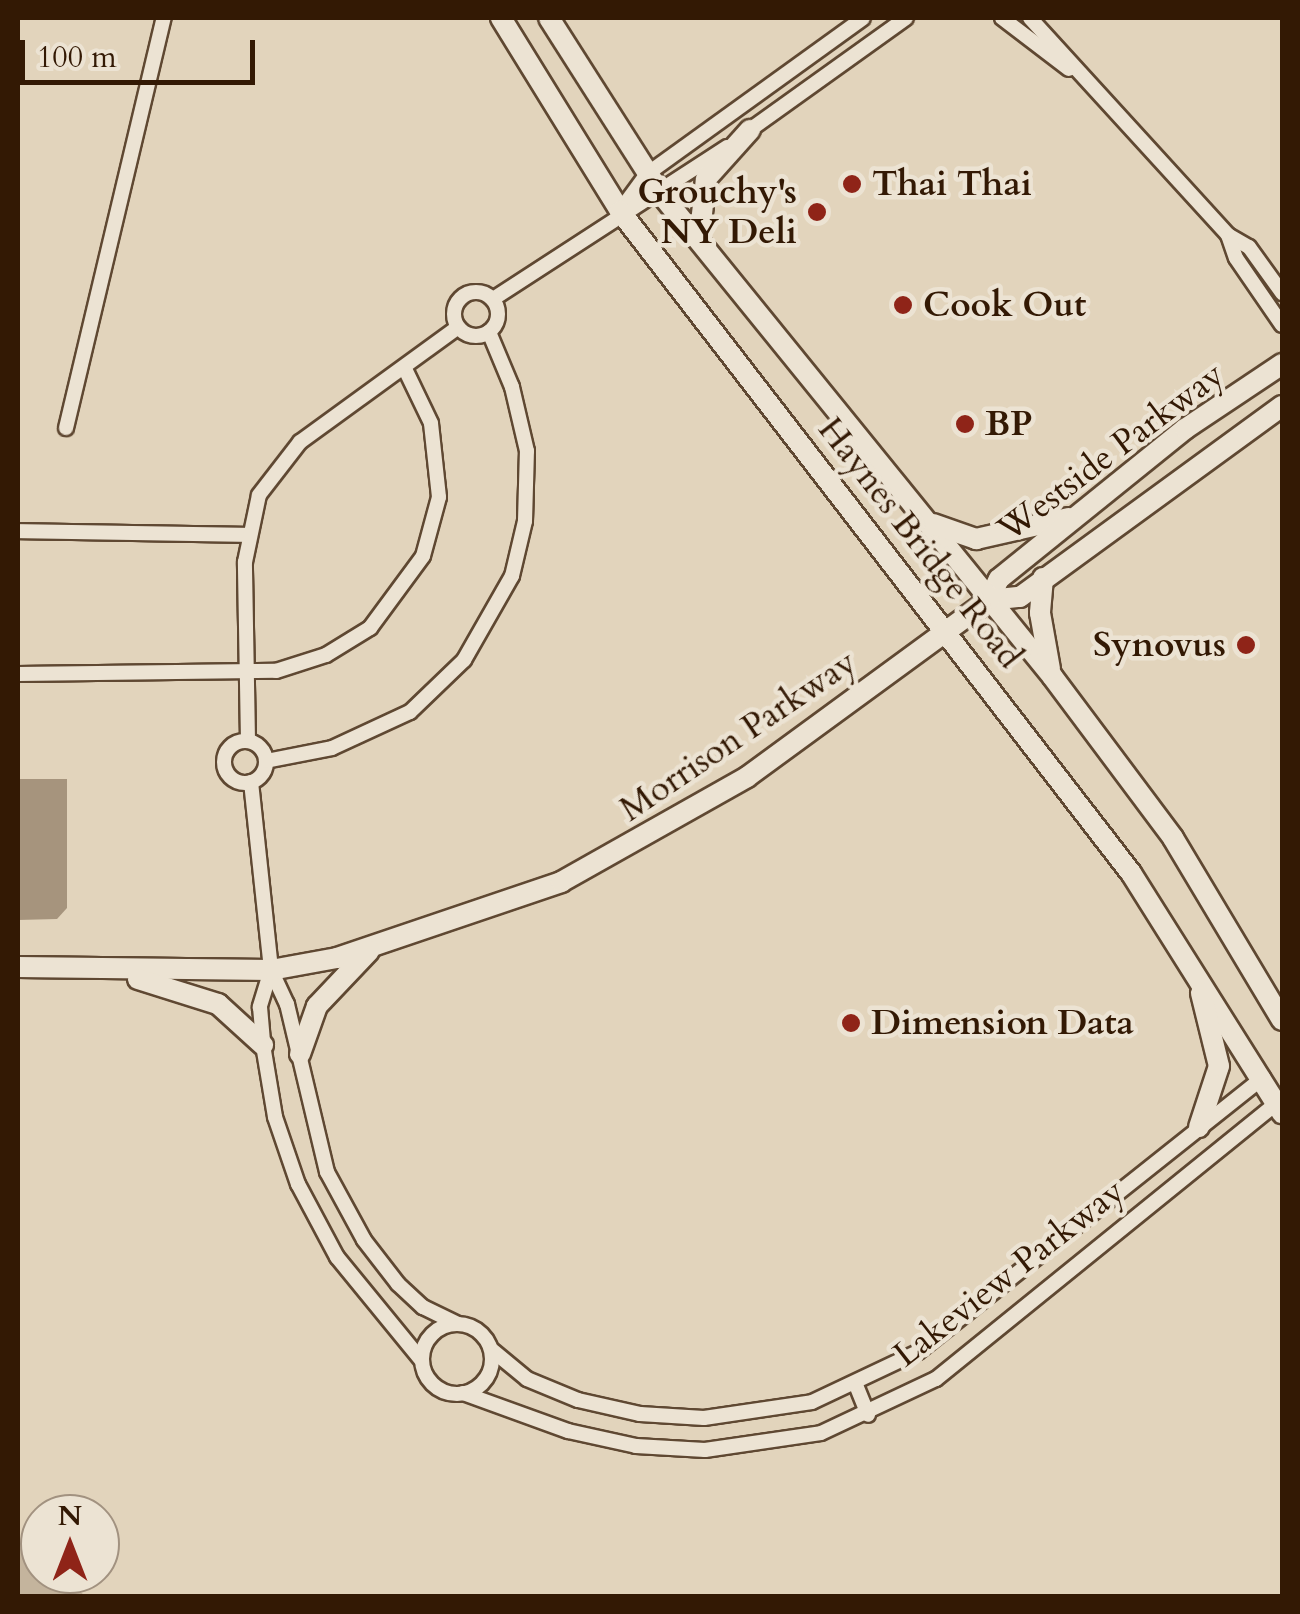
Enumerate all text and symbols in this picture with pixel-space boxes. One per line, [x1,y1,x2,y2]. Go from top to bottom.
scale bar [25,20,260,82]
text: 100 m [37,37,117,78]
place label: Thai Thai [872,163,1032,205]
place label: Grouchy's NY Deli [637,171,797,253]
marker: Thai Thai [841,173,863,195]
marker: Grouchy's NY Deli [806,201,828,223]
place label: Cook Out [923,284,1086,326]
marker: Cook Out [892,294,914,316]
street label: Westside Parkway [990,353,1232,551]
place label: BP [985,403,1033,445]
street label: Haynes Bridge Road [809,409,1031,677]
marker: BP [954,413,976,435]
place label: Synovus [1093,624,1226,666]
marker: Synovus [1235,634,1257,656]
street label: Morrison Parkway [612,641,864,831]
place label: Dimension Data [871,1002,1134,1044]
marker: Dimension Data [840,1012,862,1034]
street label: Lakeview Parkway [885,1170,1133,1376]
north arrow [20,1494,120,1594]
text: N [58,1497,82,1535]

